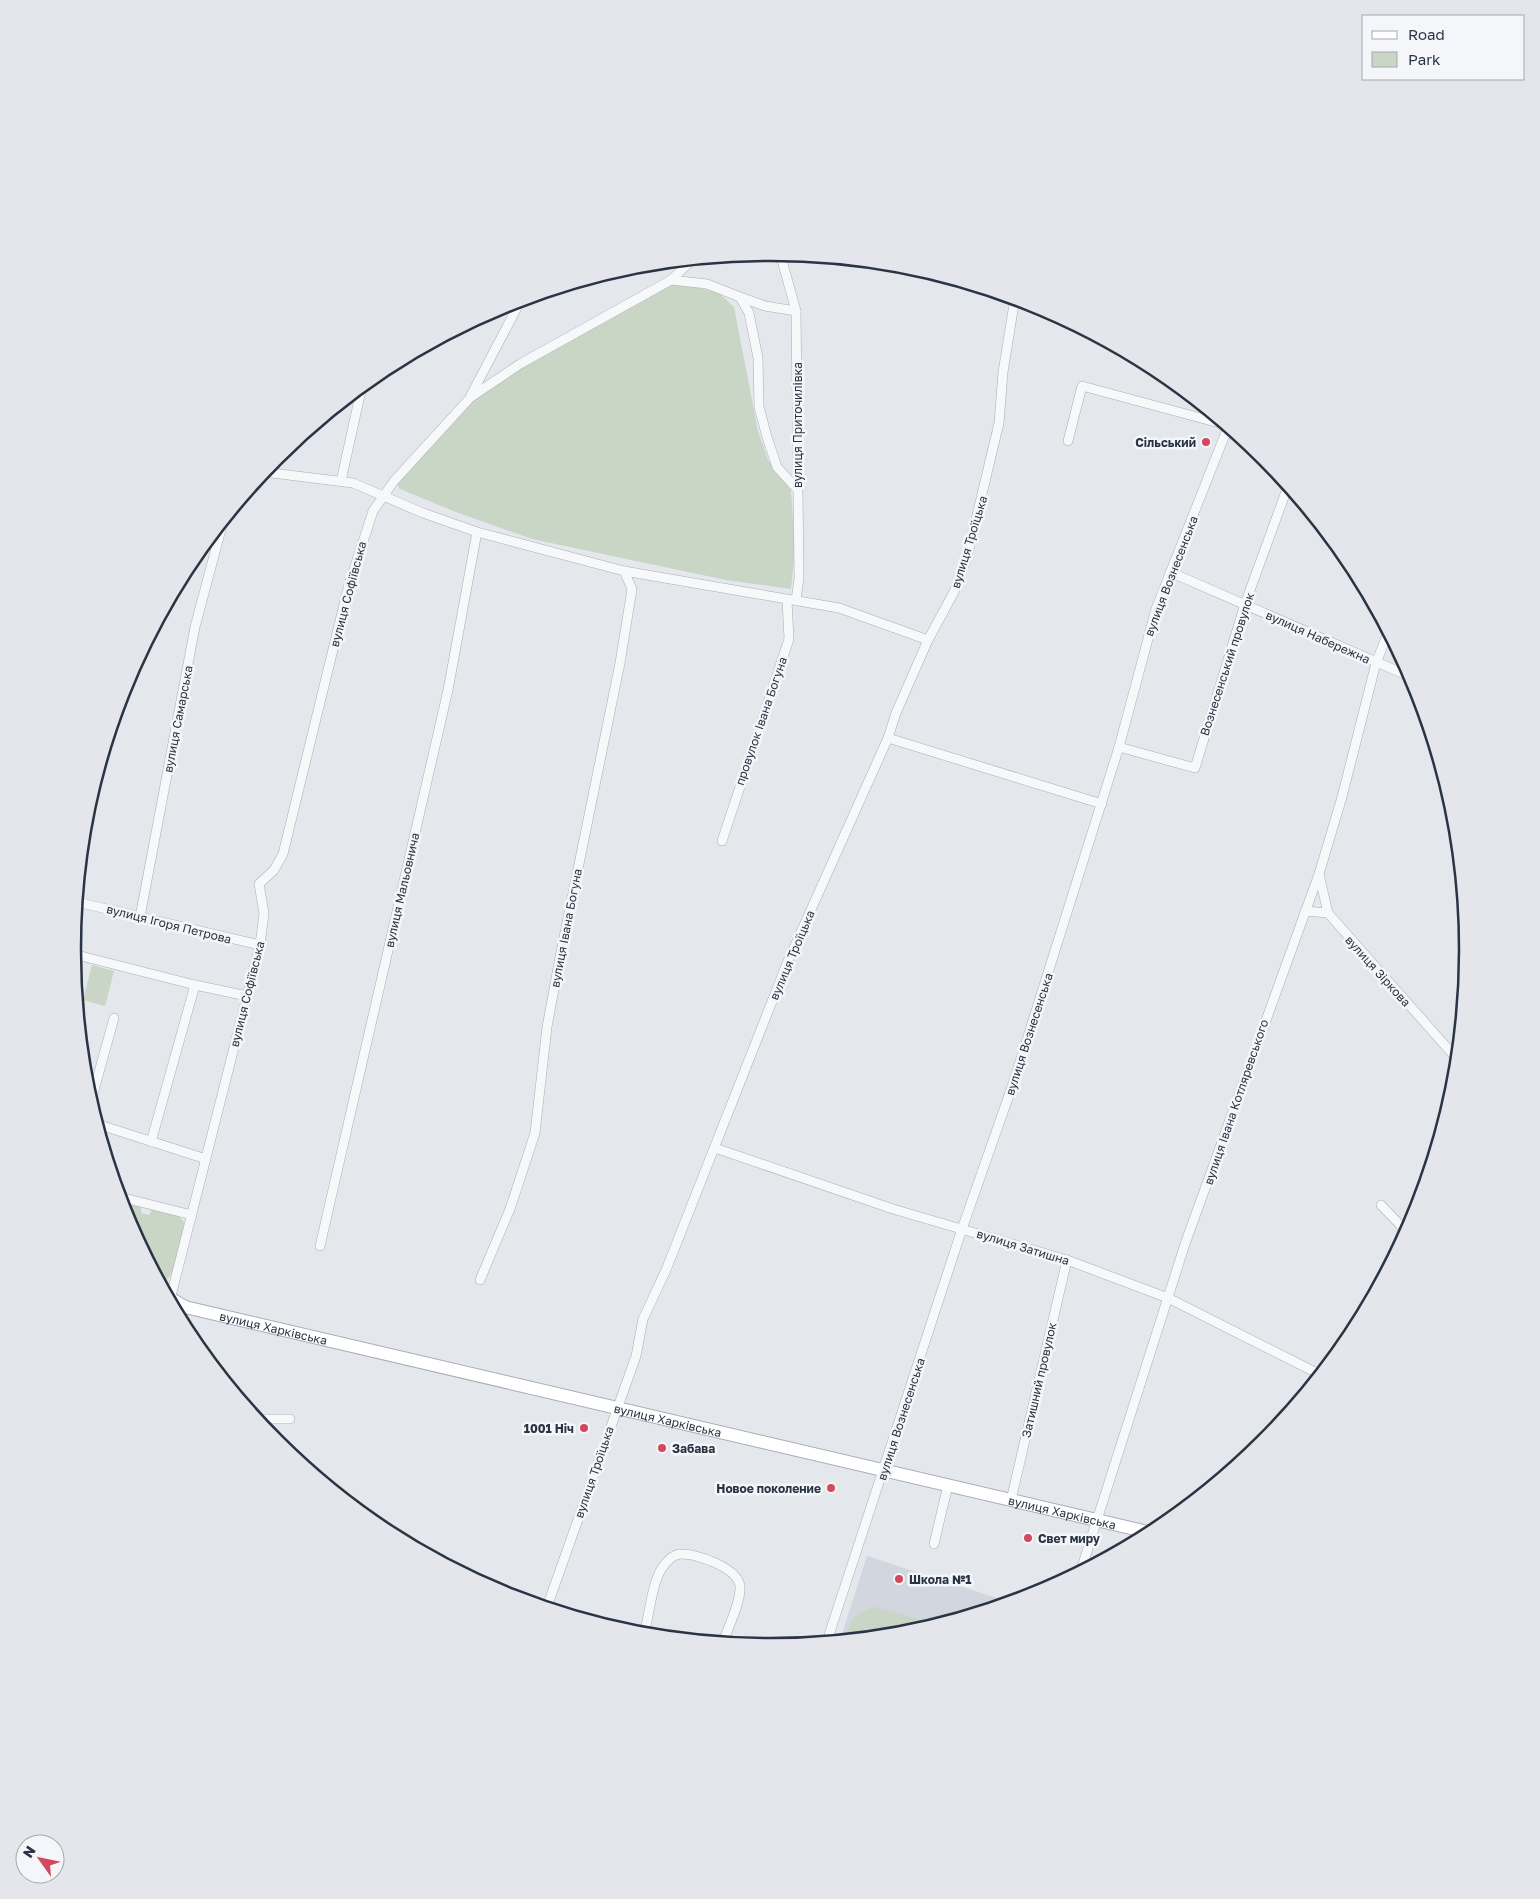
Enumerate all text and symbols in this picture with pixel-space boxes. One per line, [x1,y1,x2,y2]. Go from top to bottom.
legend [1362,15,1525,80]
text: Road [1408,25,1445,43]
text: Park [1408,50,1441,68]
street label: вулиця Приточилівка [790,362,805,488]
place label: Сільський [1135,435,1196,450]
marker: Сільський [1200,436,1212,448]
street label: вулиця Троїцька [948,494,990,590]
street label: вулиця Вознесенська [1141,514,1201,638]
street label: вулиця Софіївська [327,540,369,648]
street label: Вознесенський провулок [1197,590,1257,738]
street label: вулиця Набережна [1264,607,1372,667]
street label: провулок Івана Богуна [732,655,790,787]
street label: вулиця Самарська [160,664,196,774]
street label: вулиця Мальовнича [381,831,423,949]
street label: вулиця Івана Богуна [547,867,585,989]
street label: вулиця Ігоря Петрова [105,901,233,947]
street label: вулиця Троїцька [766,908,818,1002]
street label: вулиця Зіркова [1342,932,1414,1010]
street label: вулиця Софіївська [227,939,267,1049]
street label: вулиця Вознесенська [1002,971,1056,1097]
street label: вулиця Івана Котляревського [1201,1017,1271,1187]
street label: вулиця Затишна [975,1226,1071,1268]
street label: вулиця Харківська [218,1308,329,1348]
street label: Затишний провулок [1018,1321,1060,1439]
street label: вулиця Вознесенська [874,1356,928,1482]
street label: вулиця Харківська [613,1400,723,1440]
place label: 1001 Ніч [524,1421,574,1436]
marker: 1001 Ніч [578,1422,590,1434]
street label: вулиця Троїцька [571,1424,617,1520]
place label: Забава [672,1441,715,1456]
marker: Забава [656,1442,668,1454]
place label: Новое поколение [716,1481,821,1496]
marker: Новое поколение [825,1482,837,1494]
street label: вулиця Харківська [1007,1492,1118,1532]
place label: Свет миру [1038,1531,1101,1546]
marker: Свет миру [1022,1532,1034,1544]
place label: Школа №1 [909,1572,971,1587]
marker: Школа №1 [893,1573,905,1585]
north arrow [15,1834,65,1884]
text: N [19,1843,39,1861]

